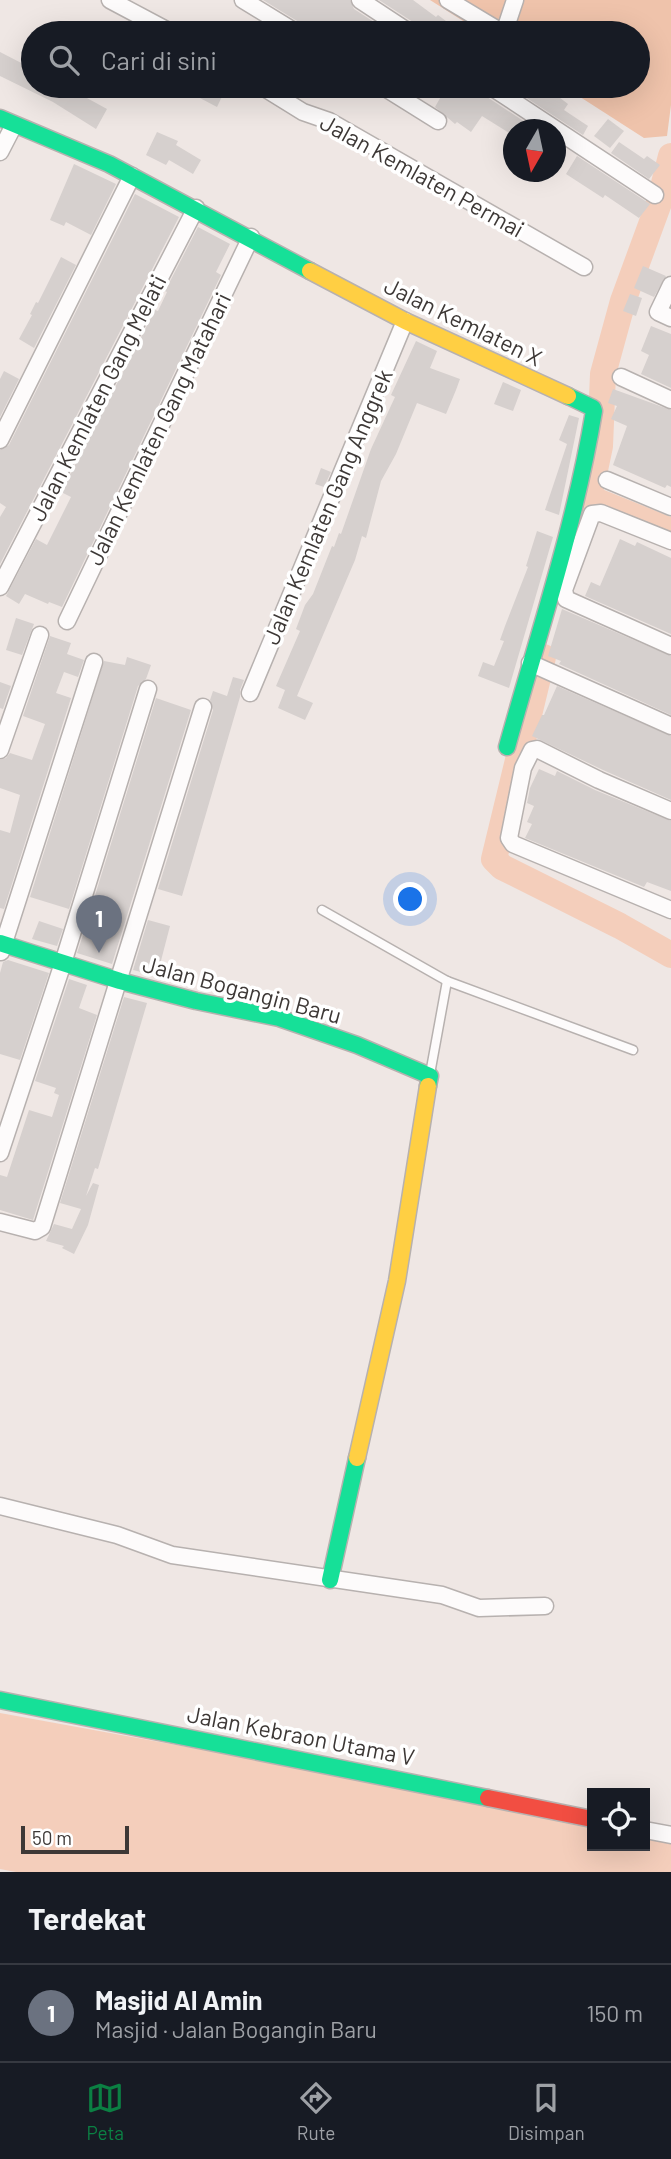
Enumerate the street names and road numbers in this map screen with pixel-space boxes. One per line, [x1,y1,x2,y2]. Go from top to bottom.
street label: Jalan Kemlaten Permai [316,107,529,243]
street label: Jalan Kemlaten Gang Melati [23,269,172,526]
street label: Jalan Kemlaten X [380,271,547,371]
street label: Jalan Kemlaten Gang Matahari [80,288,236,569]
street label: Jalan Kemlaten Gang Anggrek [256,365,398,648]
street label: Jalan Bogangin Baru [140,949,345,1029]
street label: Jalan Kebraon Utama V [185,1699,417,1771]

